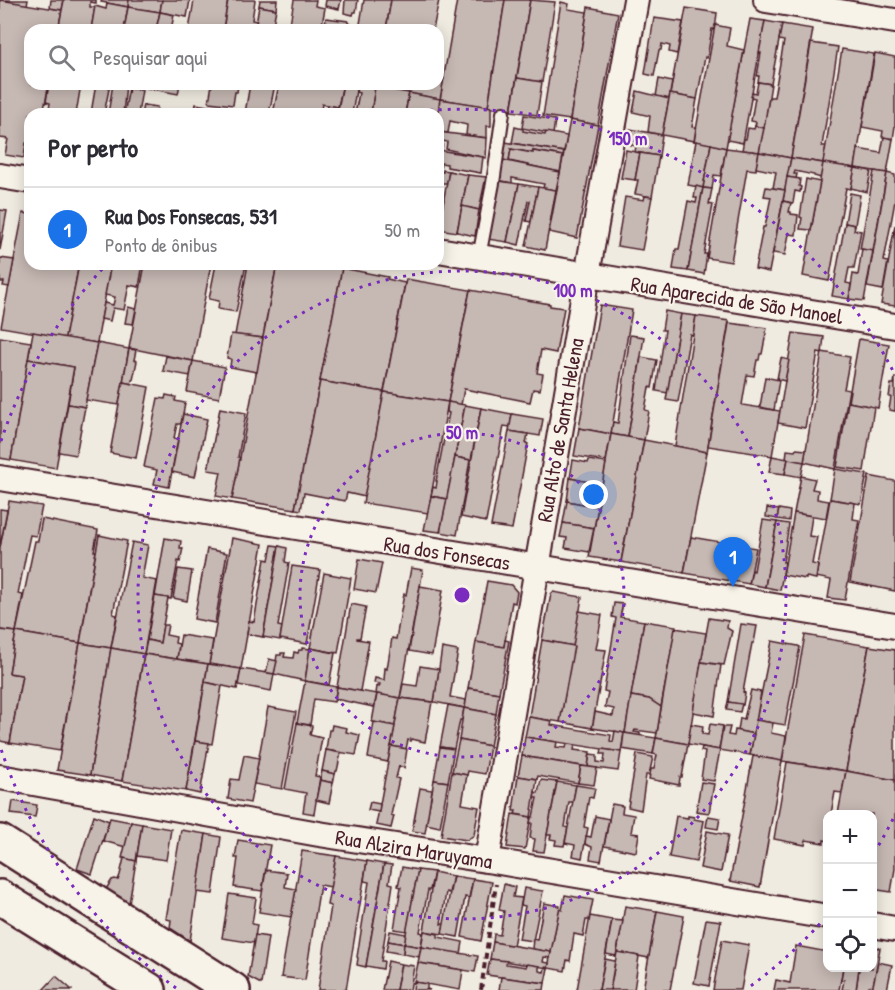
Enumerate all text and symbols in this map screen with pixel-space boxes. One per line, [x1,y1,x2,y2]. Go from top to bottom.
search box [24,24,444,90]
icon: search [45,41,78,74]
text: Pesquisar aqui [93,42,208,72]
text: 150 m [609,126,647,151]
text: Por perto [48,130,138,165]
text: Rua Dos Fonsecas, 531 [105,201,277,231]
text: 1 [64,216,71,243]
text: 50 m [384,216,420,243]
text: Ponto de ônibus [105,231,217,258]
street label: Rua Aparecida de São Manoel [629,269,845,331]
text: 100 m [553,278,593,303]
street label: Rua Alto de Santa Helena [530,336,590,524]
text: 50 m [446,420,478,445]
your location [579,480,608,509]
street label: Rua dos Fonsecas [382,529,512,577]
pin: 1 [714,538,752,587]
centre of rings [452,585,472,605]
map controls [823,810,877,972]
button: + [823,810,877,864]
street label: Rua Alzira Maruyama [333,822,495,876]
button: − [823,864,877,918]
button: locate [823,918,877,972]

